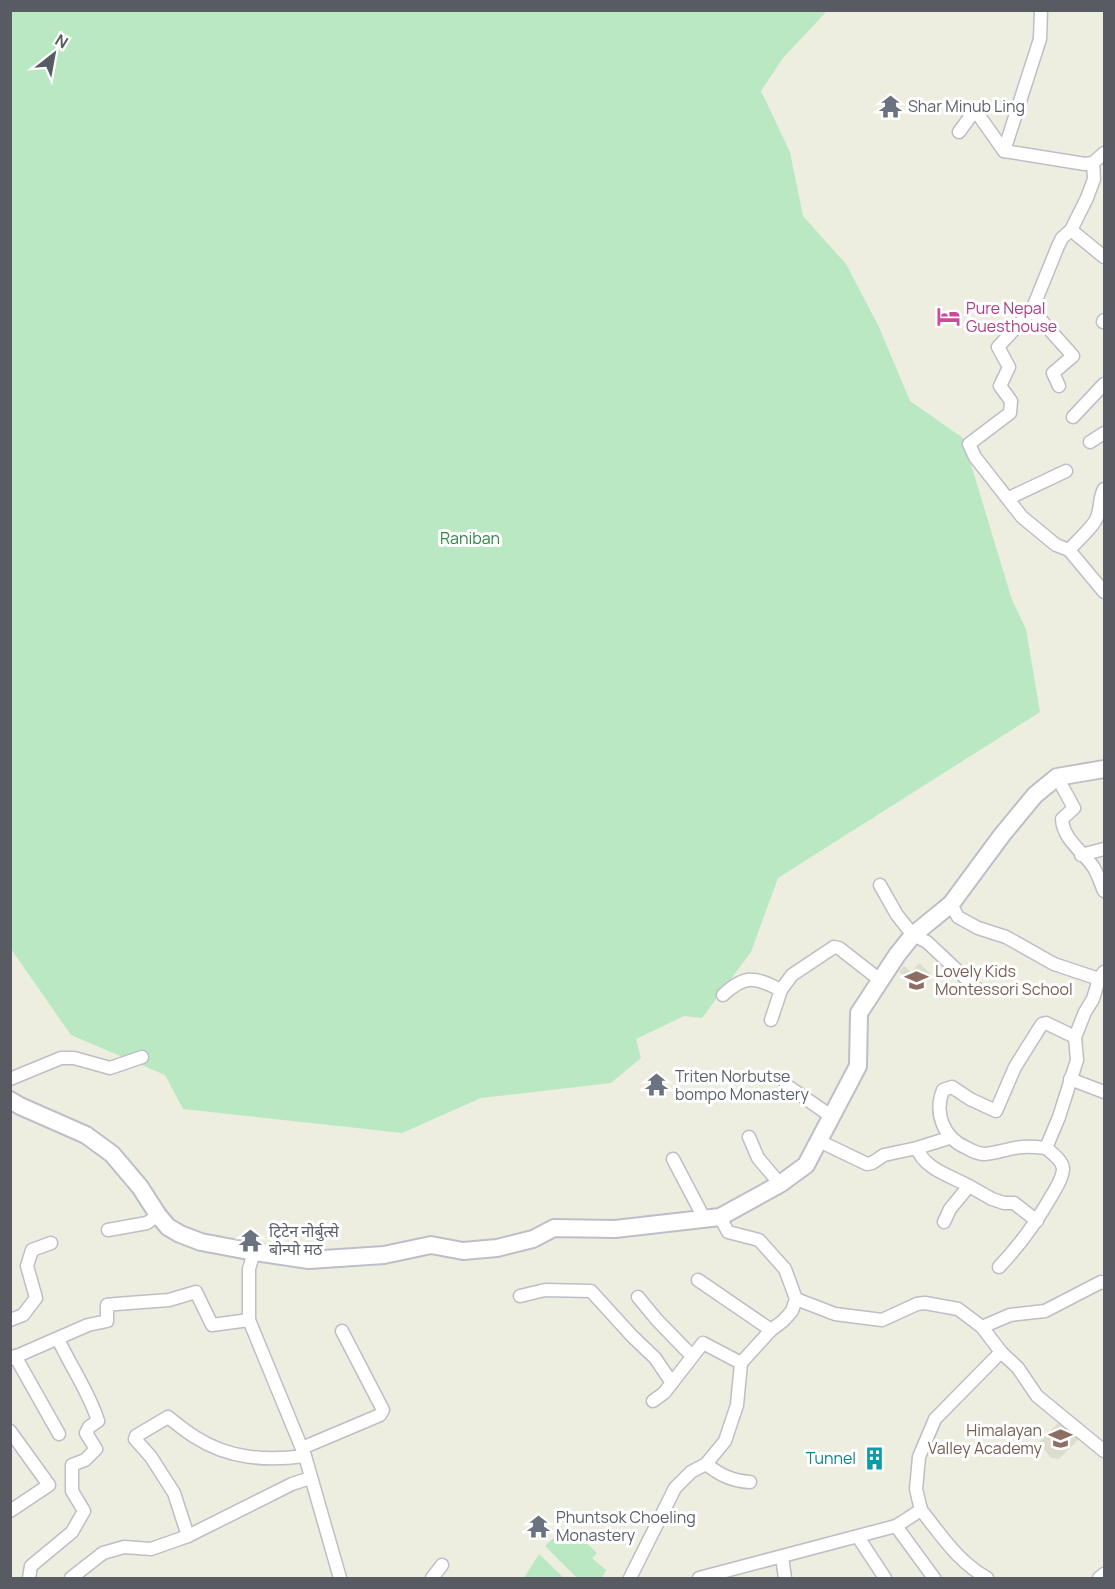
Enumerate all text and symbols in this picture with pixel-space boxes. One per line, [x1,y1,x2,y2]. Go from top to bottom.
north arrow [24,24,84,84]
text: N [51,29,72,54]
temple icon: Shar Minub Ling [877,93,903,119]
place label: Shar Minub Ling [908,95,1025,117]
place label: Pure Nepal Guesthouse [966,297,1057,337]
hotel icon: Pure Nepal Guesthouse [935,304,961,330]
park label: Raniban [440,527,500,549]
place label: Lovely Kids Montessori School [935,960,1073,1000]
school or university icon: Lovely Kids Montessori School [904,967,930,993]
place label: Triten Norbutse bompo Monastery [675,1065,809,1105]
temple icon: Triten Norbutse bompo Monastery [644,1072,670,1098]
place label: ट्रिटेन नोर्बुत्से बोन्पो मठ [269,1220,340,1260]
temple icon: ट्रिटेन नोर्बुत्से बोन्पो मठ [238,1227,264,1253]
place label: Himalayan Valley Academy [928,1419,1043,1459]
school or university icon: Himalayan Valley Academy [1047,1426,1073,1452]
building icon: Tunnel [861,1445,887,1471]
place label: Tunnel [806,1447,856,1469]
place label: Phuntsok Choeling Monastery [556,1506,696,1546]
temple icon: Phuntsok Choeling Monastery [525,1513,551,1539]

